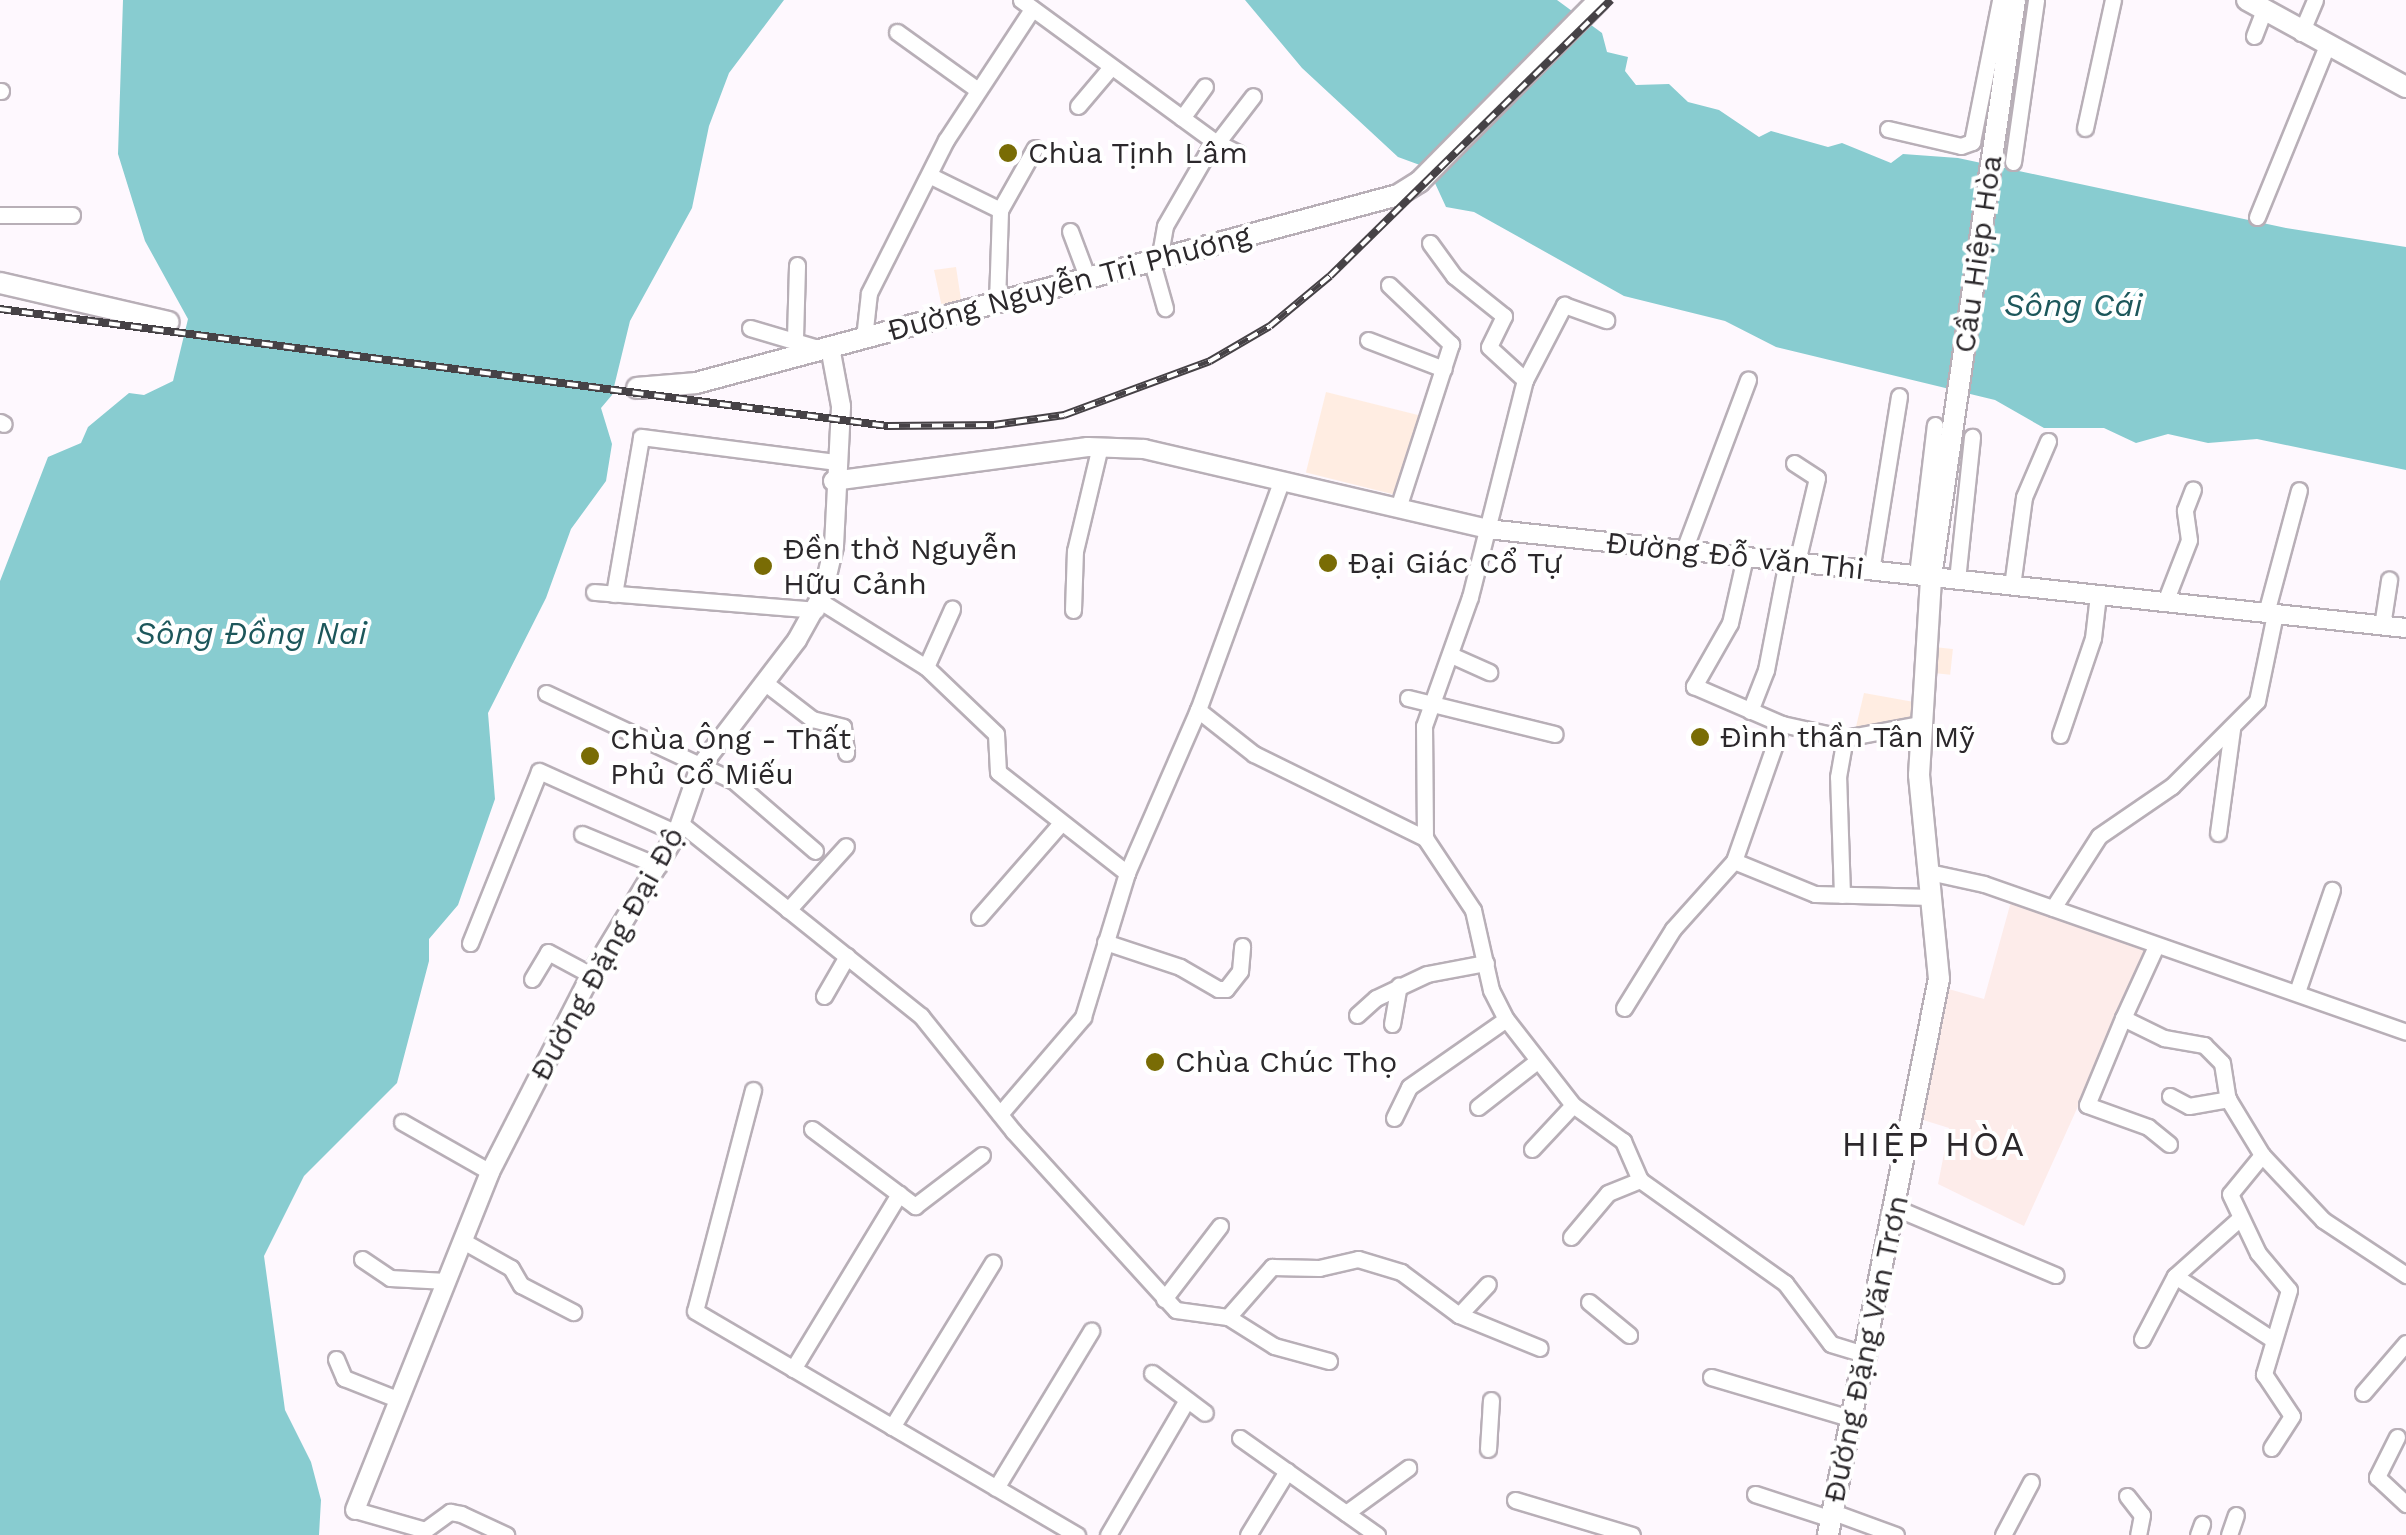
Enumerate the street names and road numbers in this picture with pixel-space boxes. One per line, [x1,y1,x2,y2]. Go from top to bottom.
street label: Cầu Hiệp Hòa [1946,153,2010,355]
street label: Đường Nguyễn Tri Phương [883,217,1255,349]
street label: Đường Đỗ Văn Thi [1603,524,1867,588]
street label: Đường Đặng Đại Độ [522,821,692,1087]
street label: Đường Đặng Văn Trơn [1816,1191,1916,1507]

